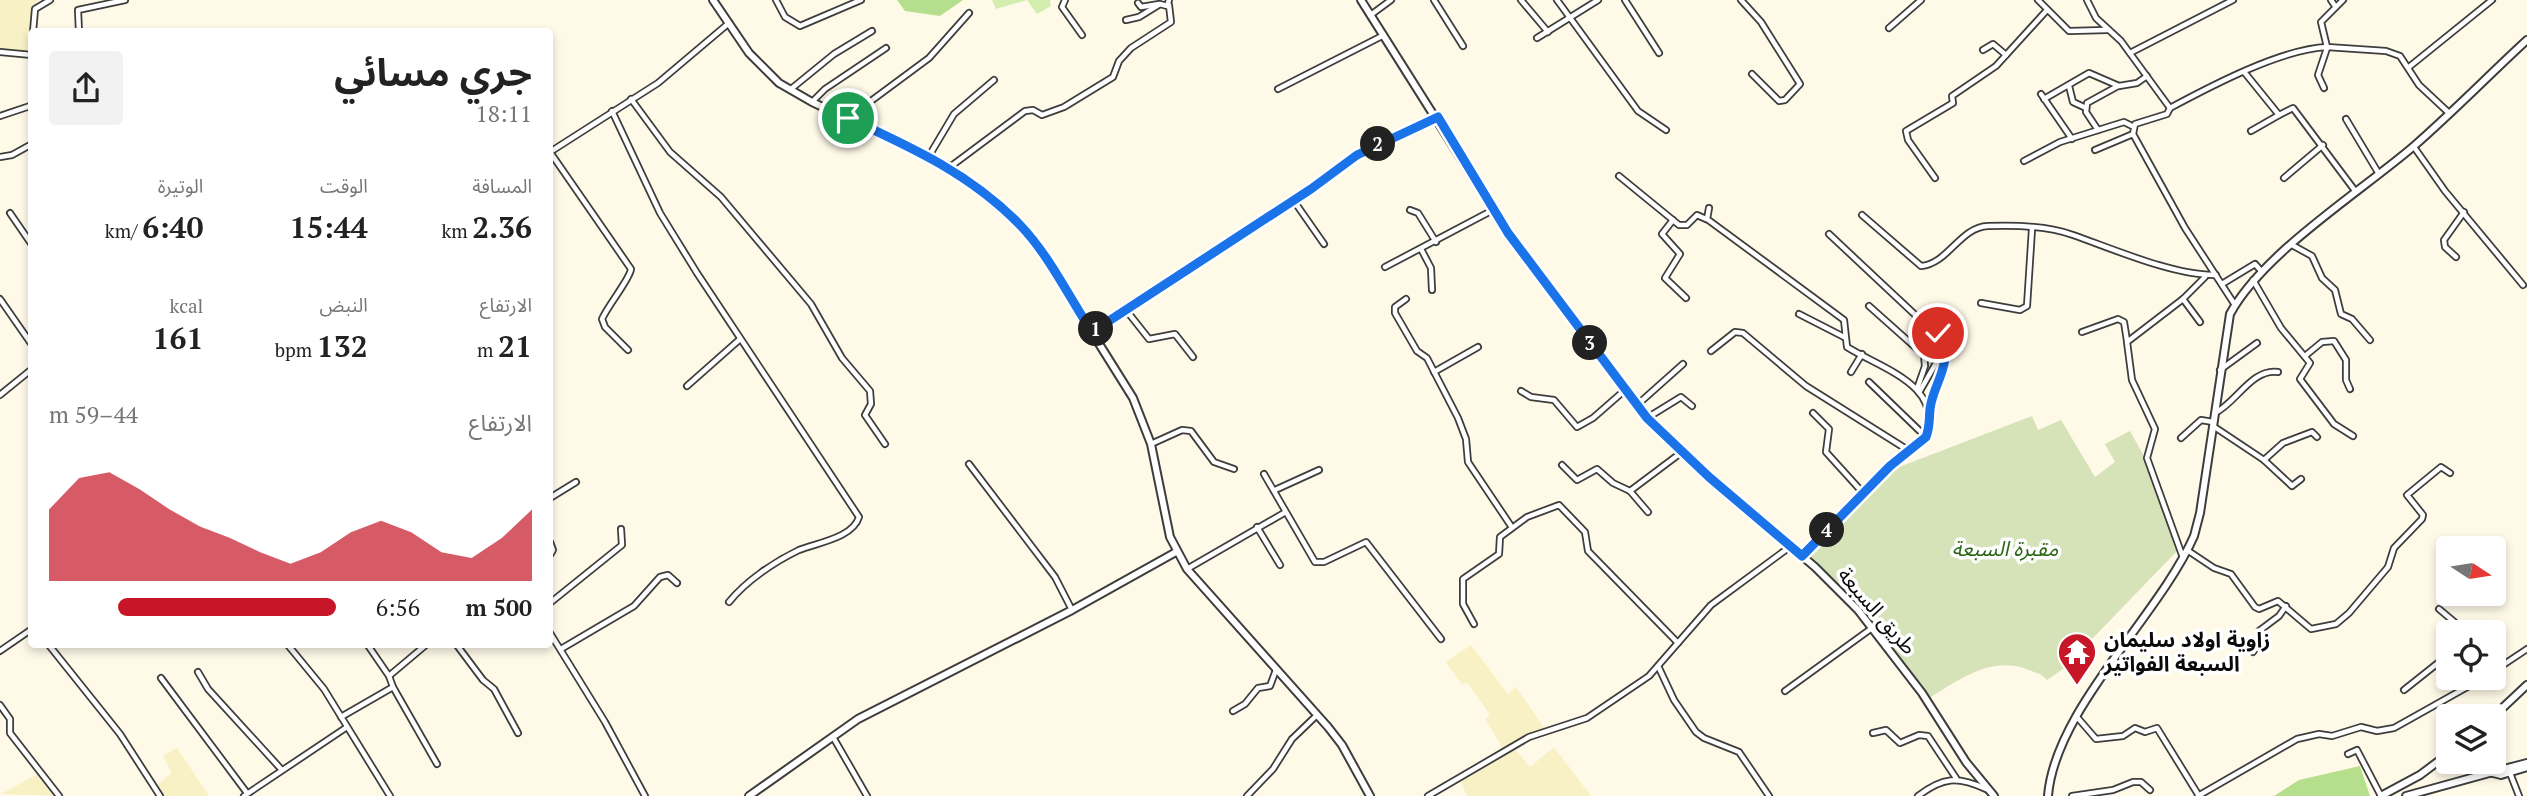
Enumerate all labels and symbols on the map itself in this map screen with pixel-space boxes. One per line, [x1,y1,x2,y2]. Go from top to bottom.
pin [818,88,878,148]
pin: 2 [1360,127,1396,162]
pin [1908,303,1968,363]
pin: 1 [1078,312,1114,346]
pin: 3 [1572,326,1608,360]
pin: 4 [1810,512,1844,548]
park label: مقبرة السبعة [1952,534,2058,562]
north arrow [2436,536,2506,606]
street label: طريق السبعة [1832,561,1923,660]
place label: زاوية اولاد سليمان السبعة الفواتير [2103,625,2270,677]
temple icon: زاوية اولاد سليمان السبعة الفواتير [2056,631,2098,686]

